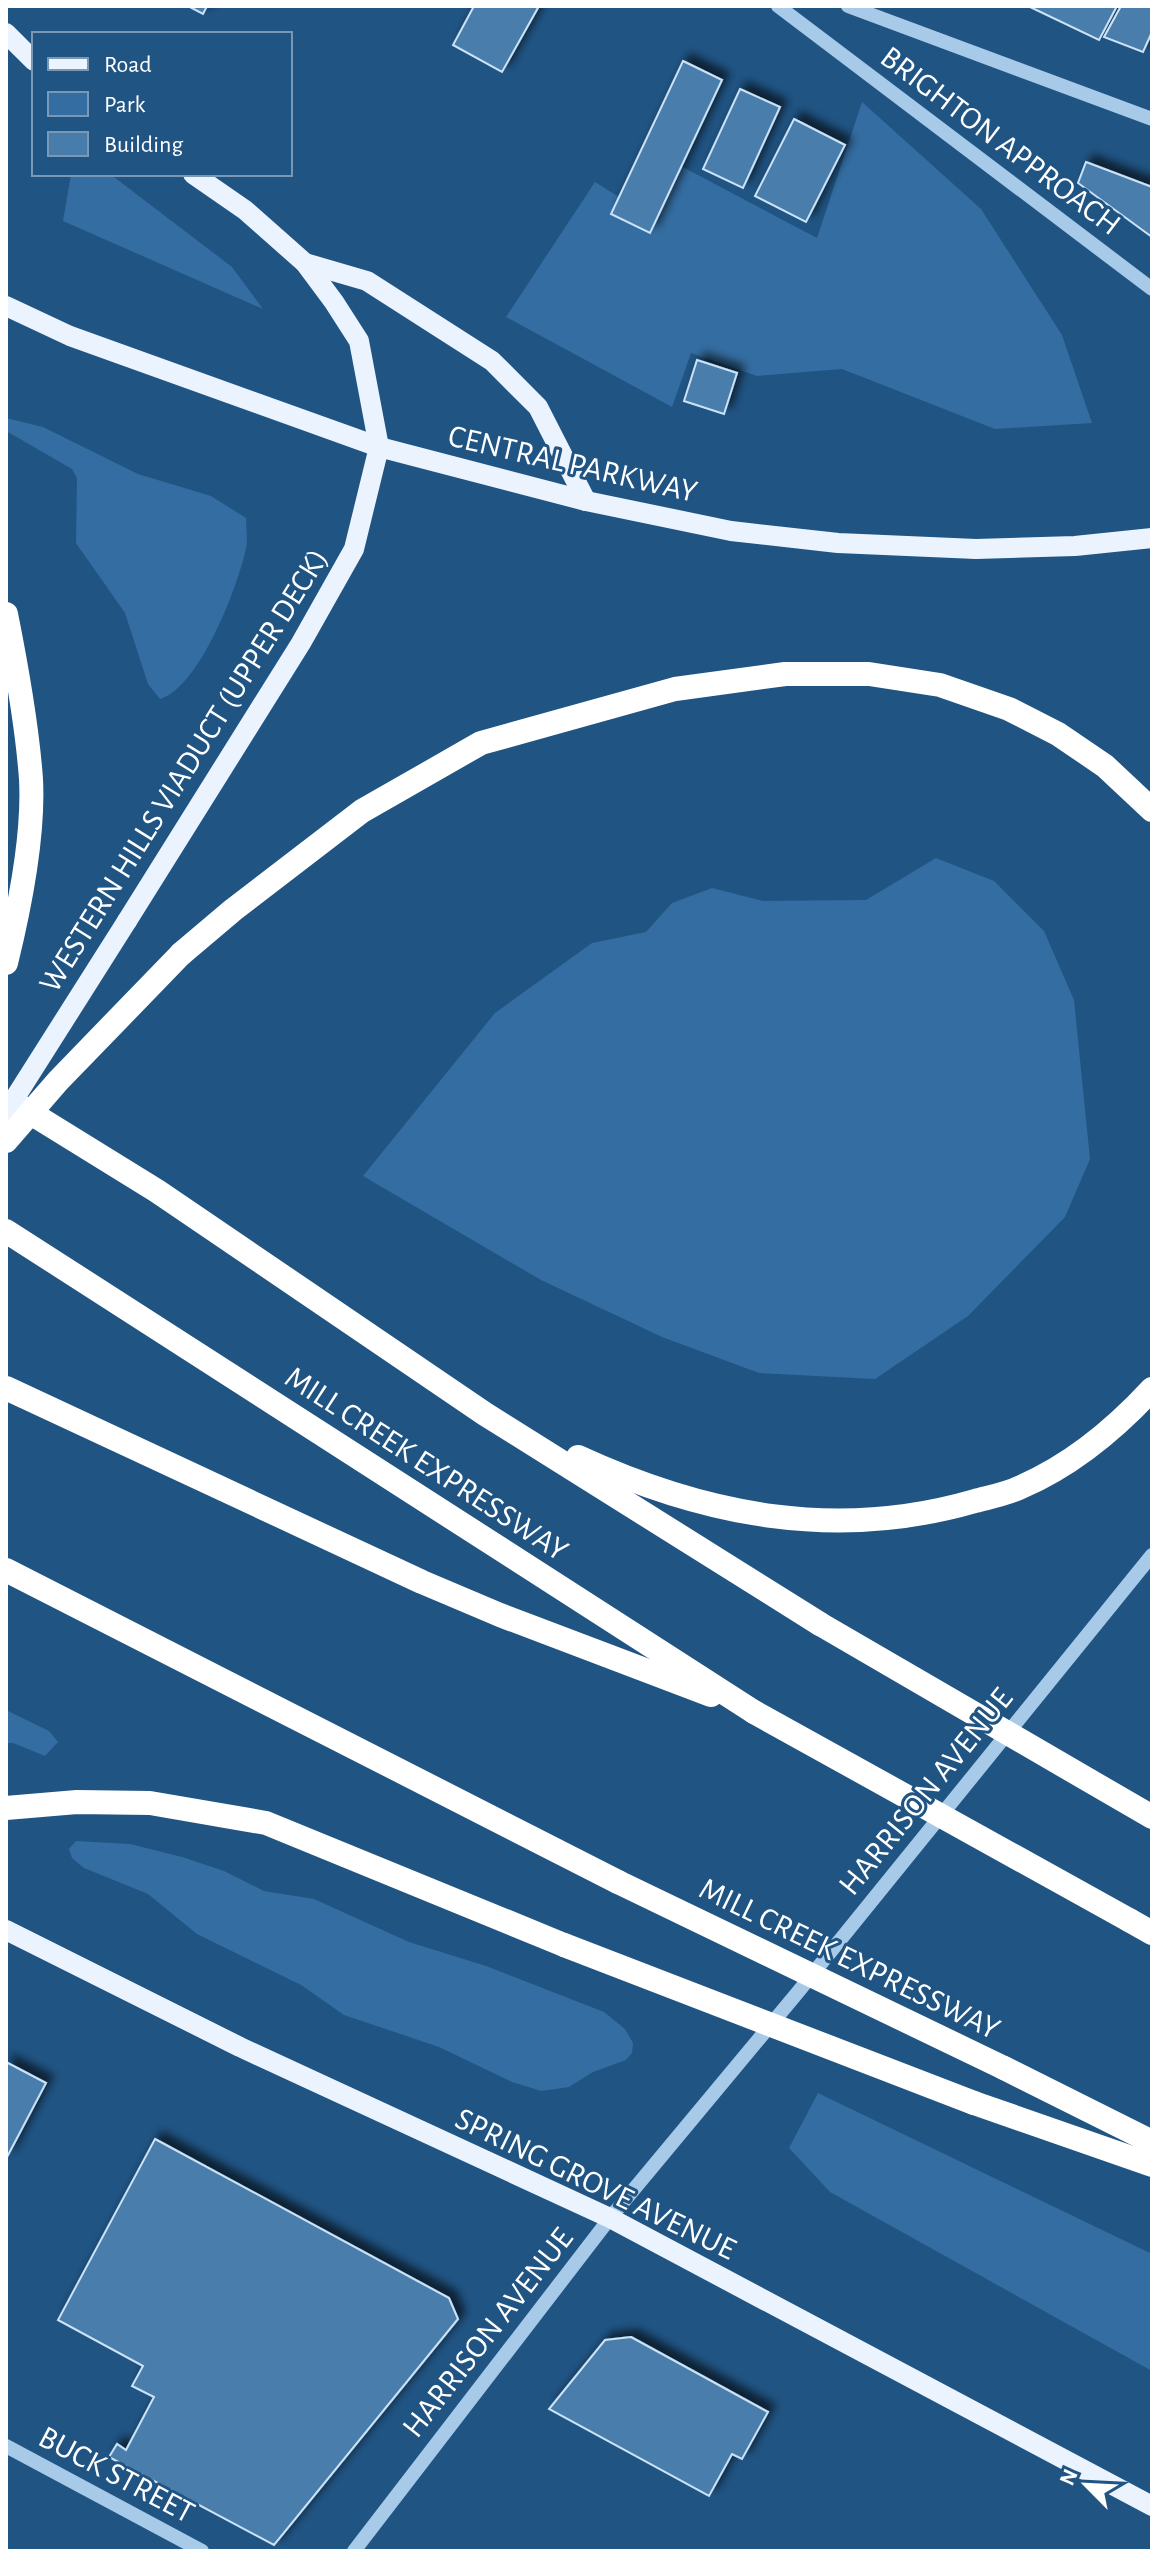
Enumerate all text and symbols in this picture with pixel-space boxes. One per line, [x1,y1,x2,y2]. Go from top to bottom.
legend [32,32,292,176]
street label: BRIGHTON APPROACH [875,40,1126,241]
text: Road [104,53,152,77]
text: Park [104,93,145,117]
text: Building [104,133,183,157]
street label: CENTRAL PARKWAY [445,420,700,508]
street label: WESTERN HILLS VIADUCT (UPPER DECK) [34,543,334,998]
street label: MILL CREEK EXPRESSWAY [279,1361,574,1567]
street label: HARRISON AVENUE [833,1682,1019,1901]
street label: MILL CREEK EXPRESSWAY [694,1872,1005,2046]
street label: SPRING GROVE AVENUE [450,2102,741,2266]
street label: HARRISON AVENUE [396,2222,579,2443]
street label: BUCK STREET [33,2421,200,2529]
north arrow [1046,2445,1126,2525]
text: N [1055,2466,1082,2489]

